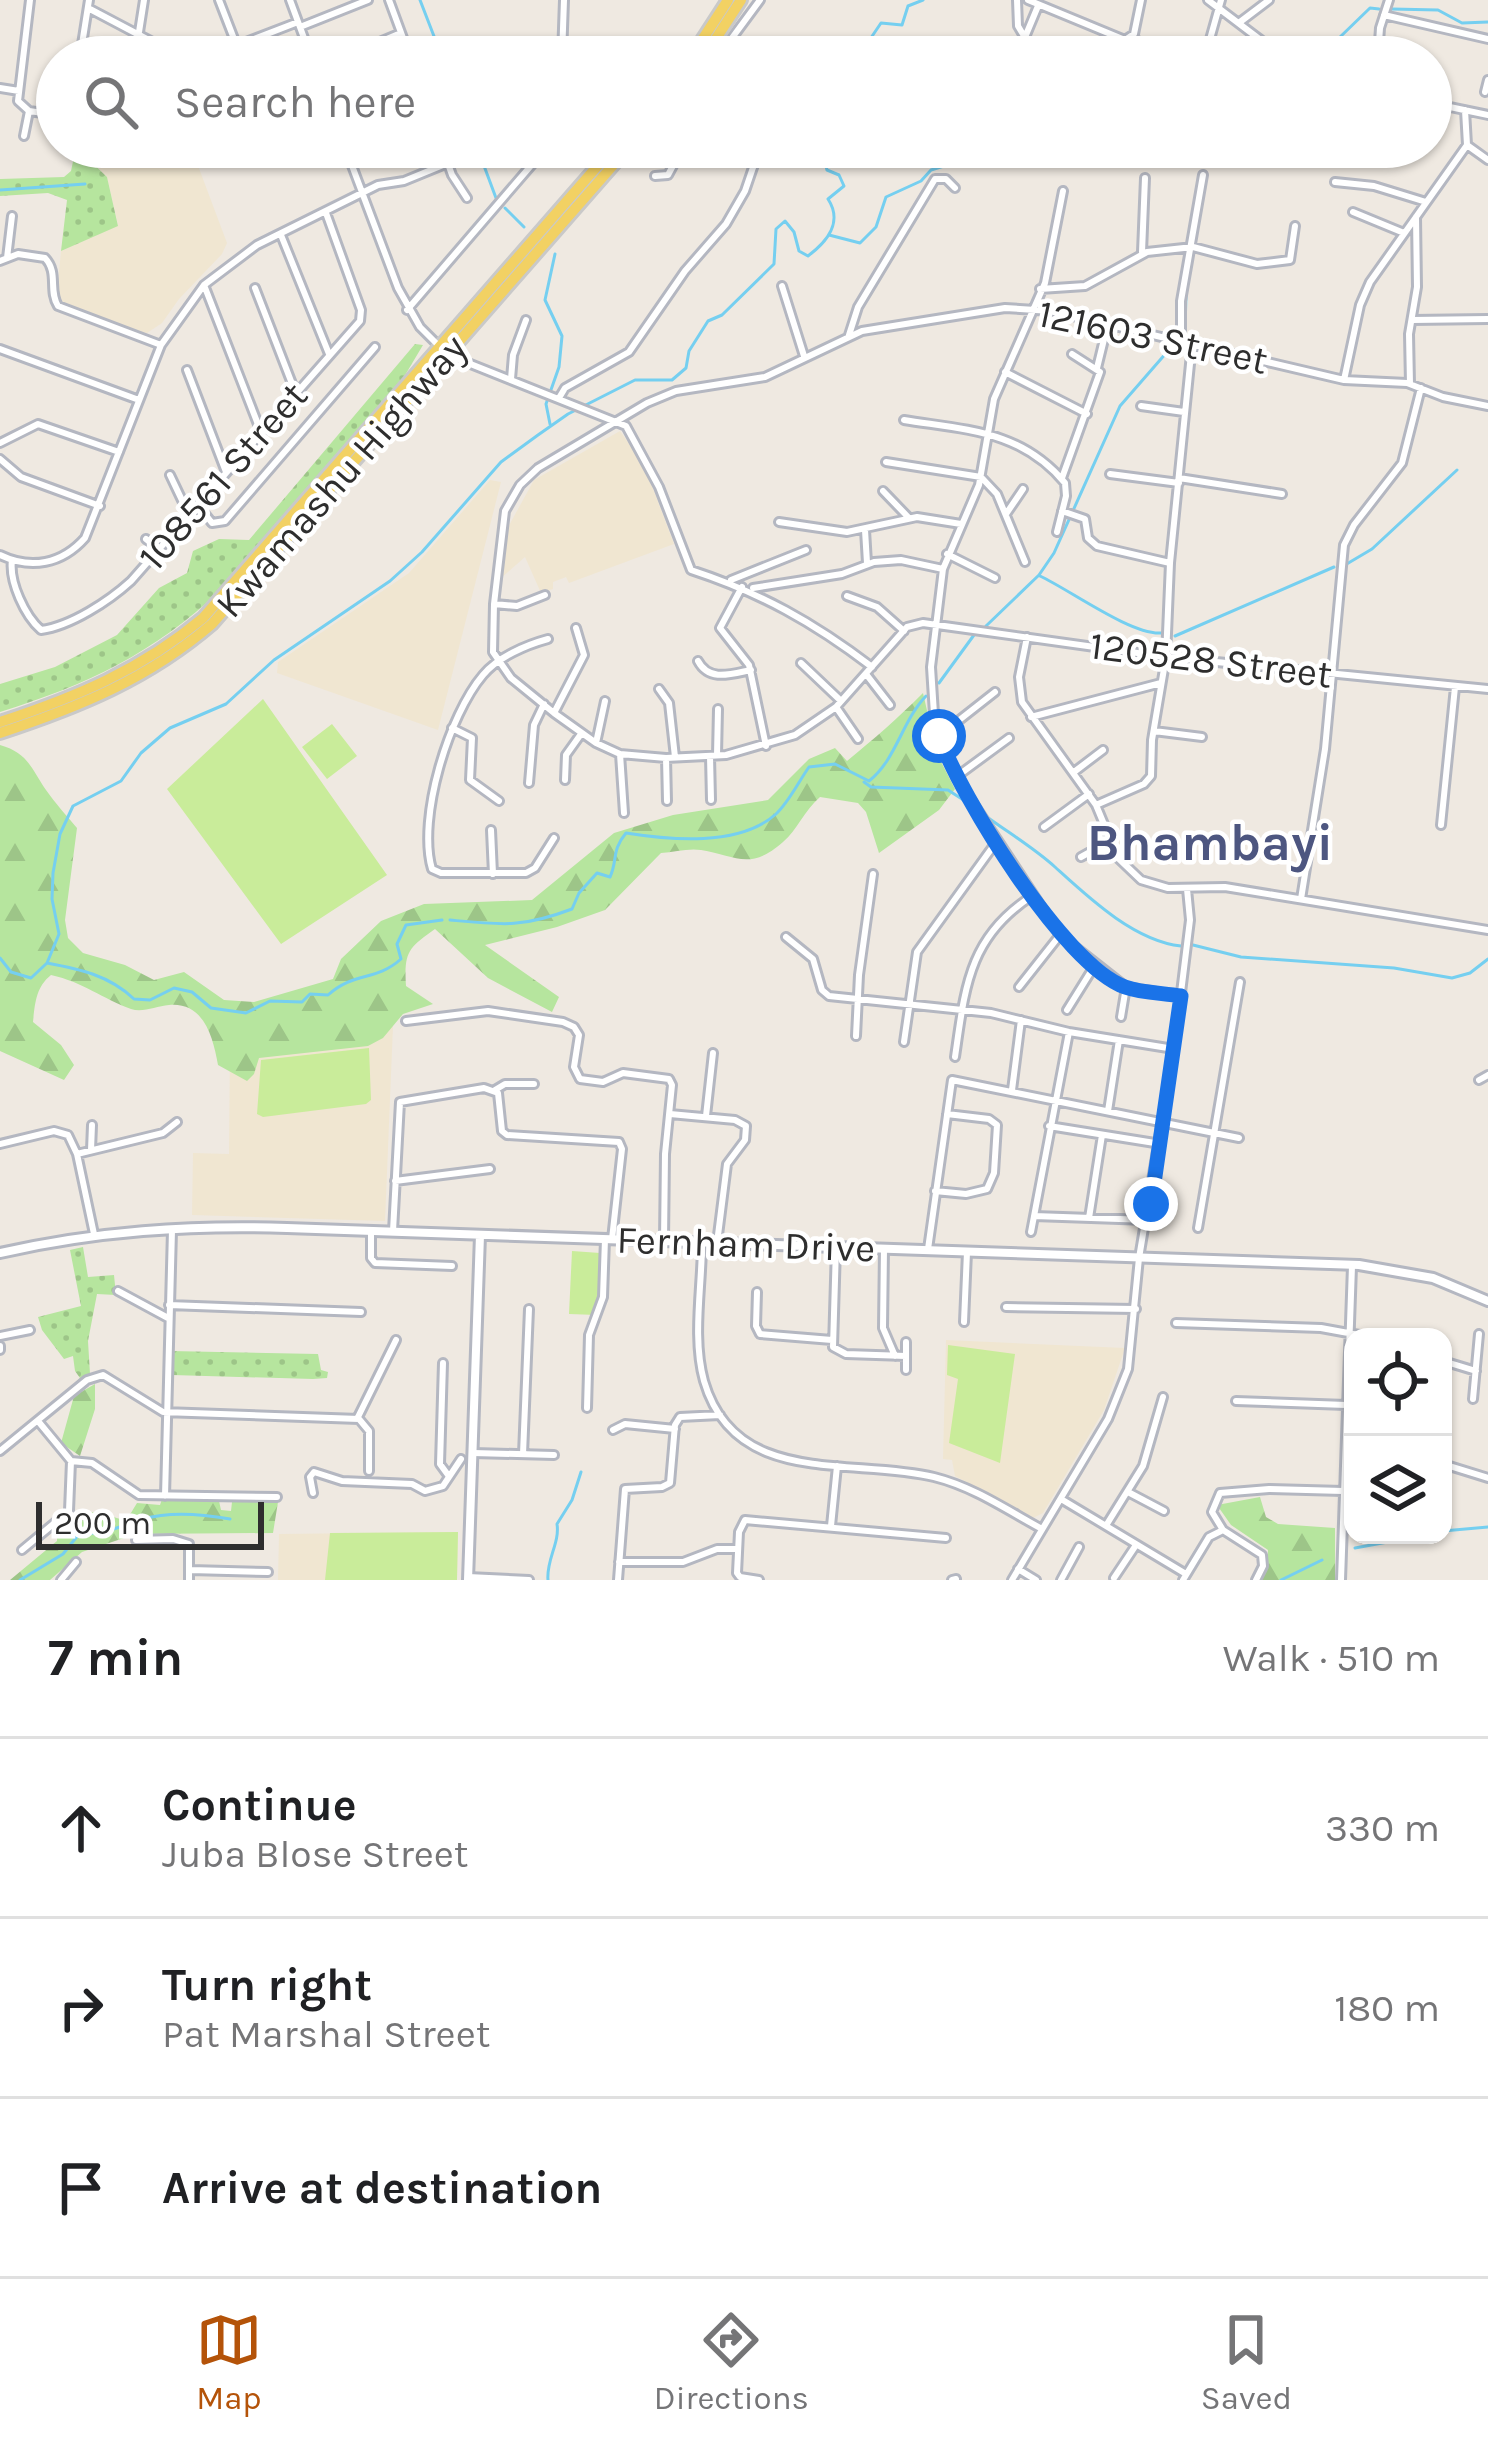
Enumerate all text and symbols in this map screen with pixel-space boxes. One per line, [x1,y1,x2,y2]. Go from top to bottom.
search box [36,36,1452,168]
icon: search [78,69,144,135]
text: Search here [174,76,416,128]
street label: 121603 Street [1034,290,1272,384]
street label: Kwamashu Highway [206,325,476,627]
street label: 108561 Street [129,373,317,579]
street label: 120528 Street [1087,622,1335,698]
route start [912,709,966,763]
district label: Bhambayi [1087,813,1333,873]
route end [1124,1177,1178,1231]
street label: Fernham Drive [616,1216,876,1272]
map controls [1344,1328,1452,1544]
button: locate [1344,1328,1452,1436]
button: layers [1344,1436,1452,1544]
scale bar [36,1496,264,1549]
text: 200 m [54,1504,151,1542]
text: 7 min [48,1628,183,1688]
text: Walk · 510 m [1223,1635,1440,1681]
text: Continue [162,1779,357,1831]
icon: ahead [48,1795,114,1861]
text: 330 m [1325,1805,1440,1851]
text: Juba Blose Street [162,1831,469,1877]
text: Turn right [162,1959,372,2011]
icon: right [48,1975,114,2041]
text: 180 m [1334,1985,1440,2031]
text: Pat Marshal Street [162,2011,490,2057]
icon: arrive [48,2155,114,2221]
text: Arrive at destination [162,2162,602,2214]
tab: Map [196,2307,262,2417]
tab: Directions [654,2307,809,2417]
tab: Saved [1201,2307,1292,2417]

